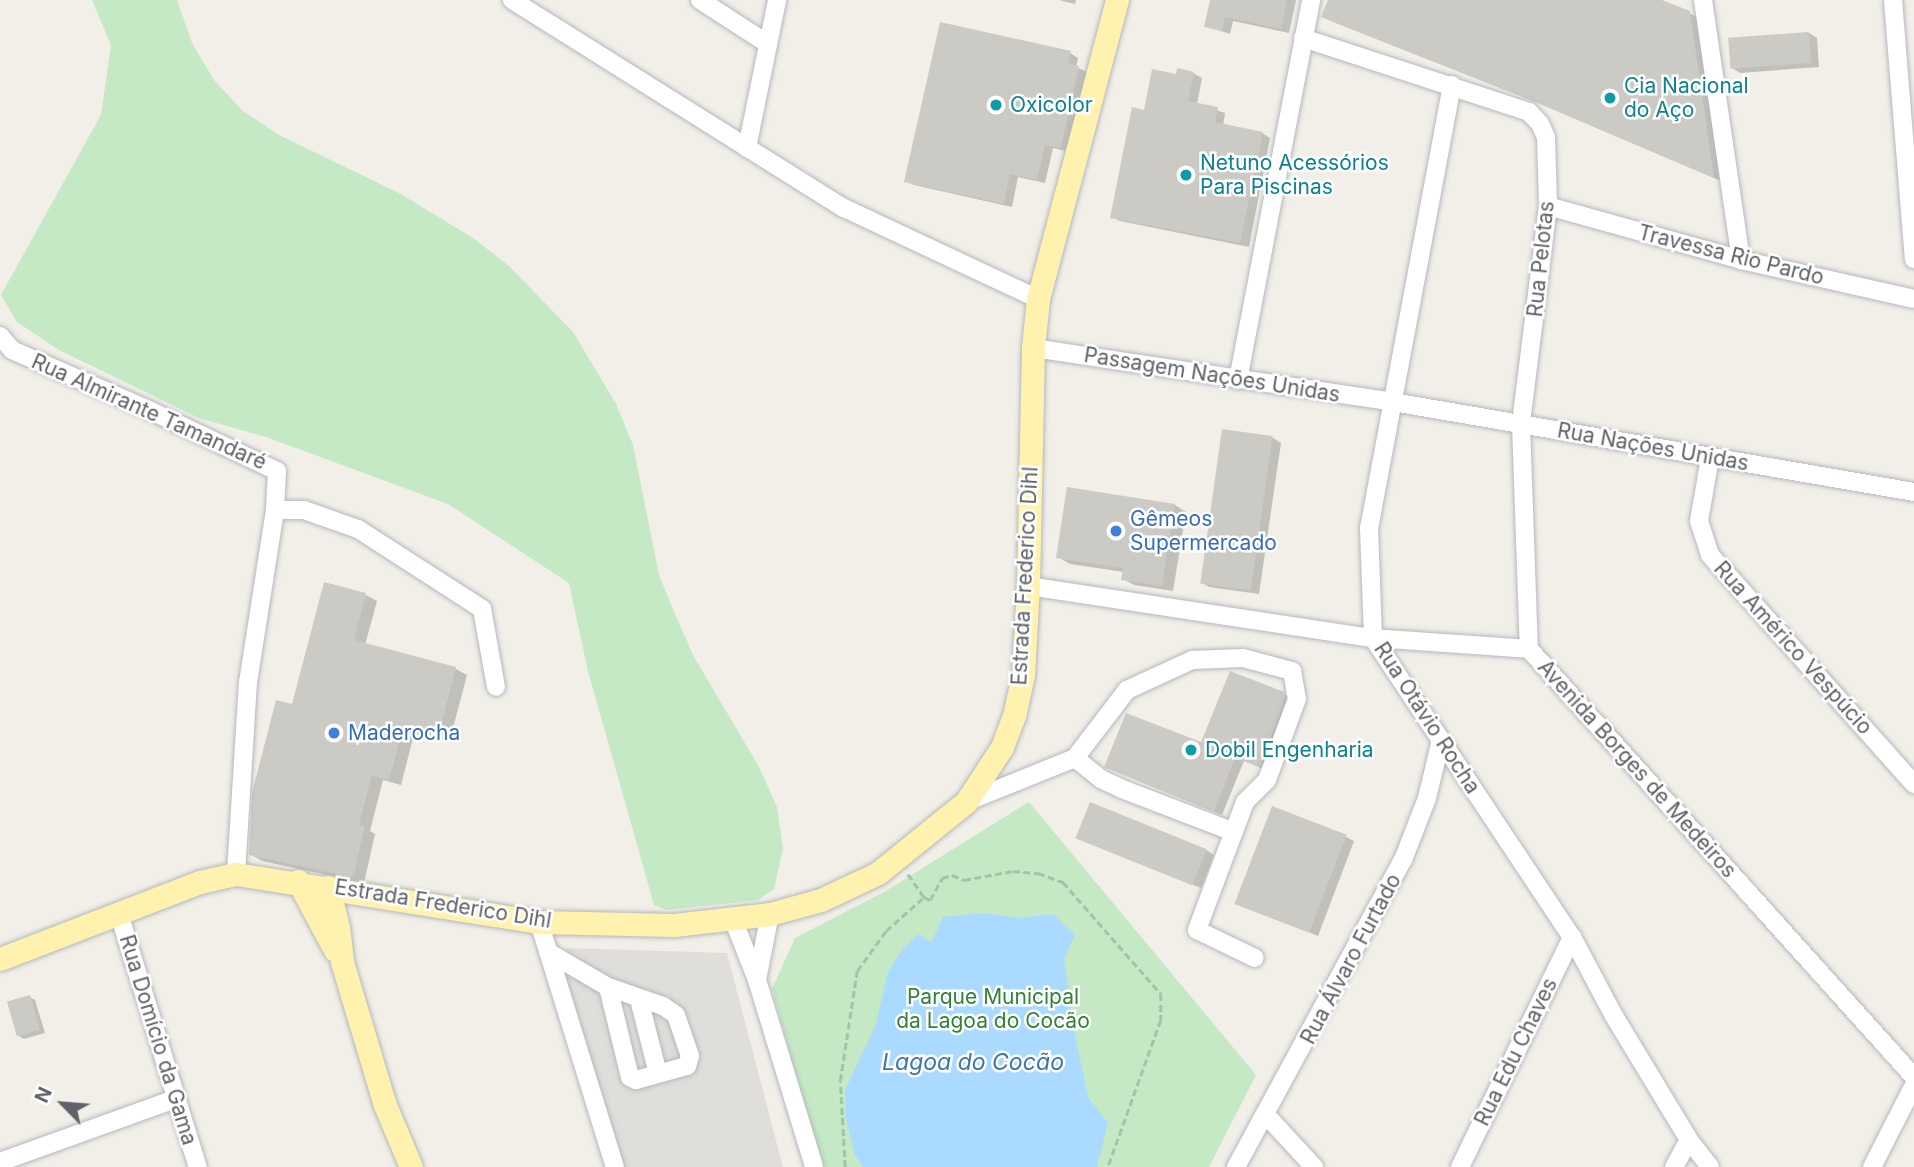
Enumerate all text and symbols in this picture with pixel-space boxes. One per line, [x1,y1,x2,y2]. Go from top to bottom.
place label: Cia Nacional do Aço [1624,73,1749,123]
marker: Cia Nacional do Aço [1602,90,1618,106]
place label: Oxicolor [1010,92,1093,118]
marker: Oxicolor [988,97,1004,113]
place label: Netuno Acessórios Para Piscinas [1200,150,1389,200]
marker: Netuno Acessórios Para Piscinas [1178,167,1194,183]
street label: Rua Pelotas [1522,200,1560,318]
street label: Travessa Rio Pardo [1635,220,1827,290]
street label: Passagem Nações Unidas [1082,342,1342,408]
street label: Rua Almirante Tamandaré [28,349,270,475]
street label: Rua Nações Unidas [1555,418,1751,476]
street label: Estrada Frederico Dihl [1007,466,1043,686]
place label: Gêmeos Supermercado [1130,506,1277,556]
marker: Gêmeos Supermercado [1108,523,1124,539]
street label: Rua Américo Vespúcio [1709,556,1877,740]
street label: Rua Otávio Rocha [1369,638,1485,798]
street label: Avenida Borges de Medeiros [1532,655,1742,883]
place label: Maderocha [348,720,460,746]
marker: Maderocha [326,725,342,741]
place label: Dobil Engenharia [1205,737,1374,763]
marker: Dobil Engenharia [1183,742,1199,758]
street label: Rua Álvaro Furtado [1295,869,1407,1049]
street label: Estrada Frederico Dihl [333,874,553,934]
street label: Rua Domício da Gama [114,932,202,1148]
street label: Rua Edu Chaves [1469,974,1563,1130]
park label: Parque Municipal da Lagoa do Cocão [896,984,1090,1034]
water label: Lagoa do Cocão [882,1048,1064,1076]
north arrow [28,1069,98,1139]
text: N [30,1083,57,1106]

